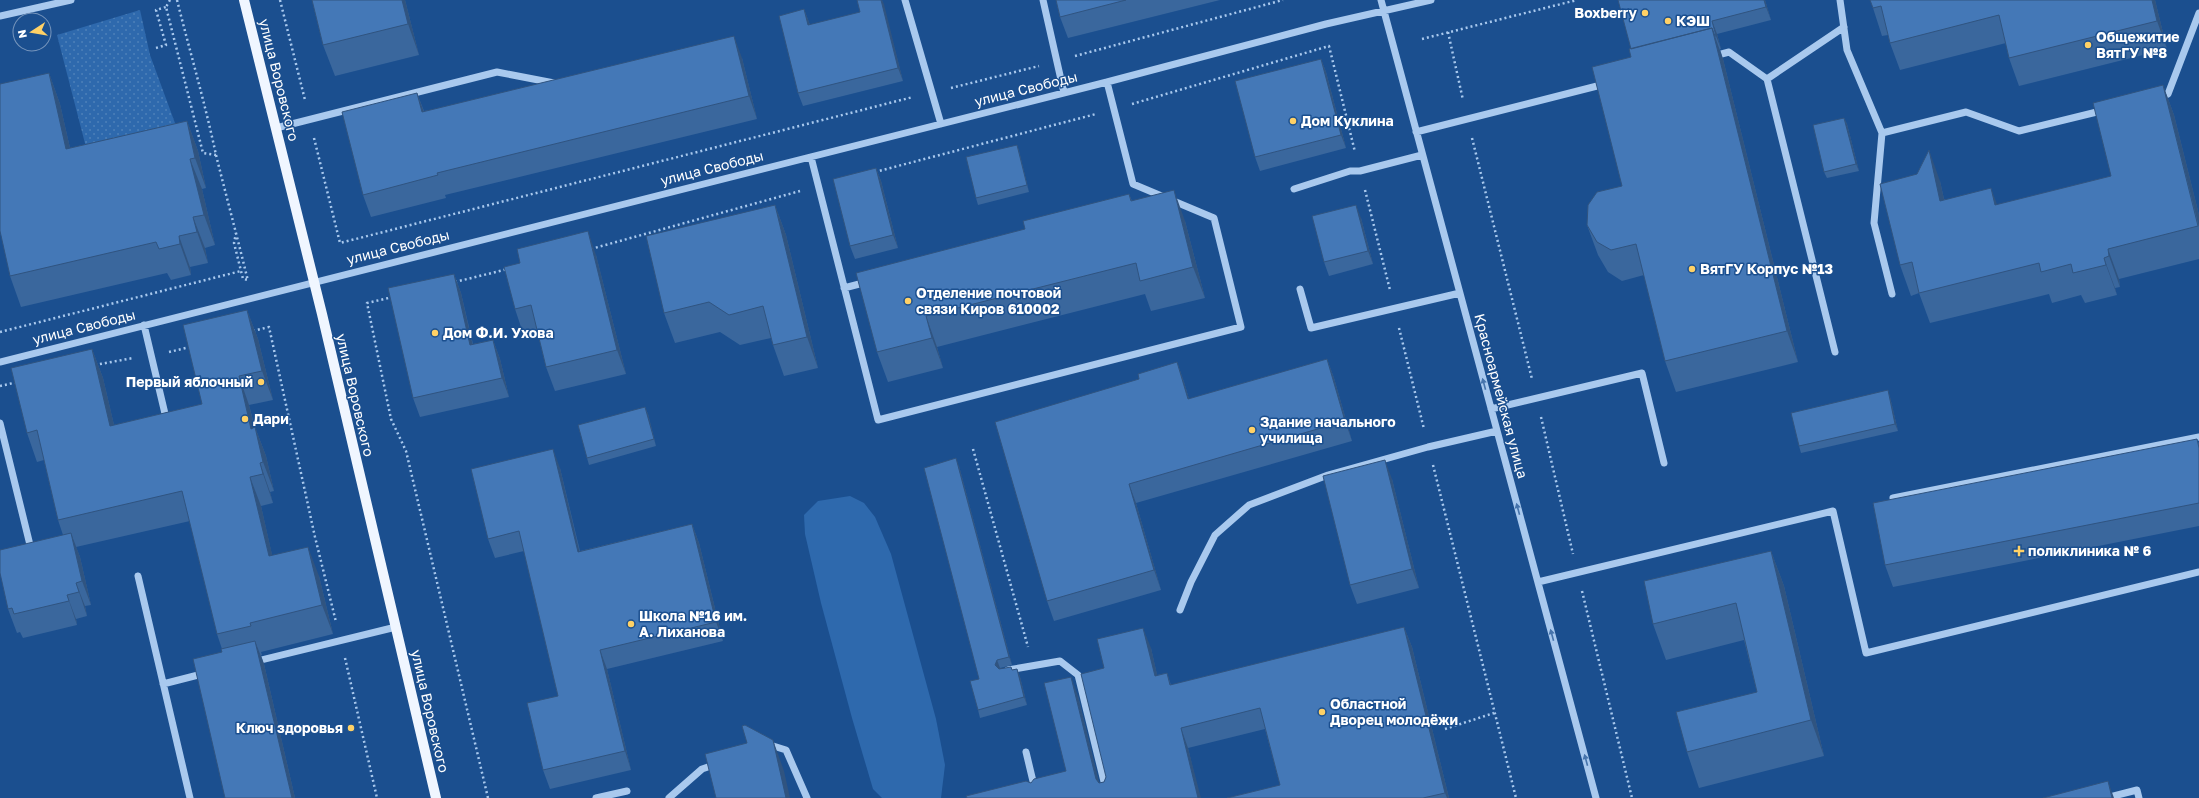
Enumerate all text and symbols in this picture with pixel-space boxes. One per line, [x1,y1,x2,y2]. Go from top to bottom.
place label: Boxberry [1574,4,1638,21]
marker: Boxberry [1640,8,1650,18]
north arrow [12,12,52,52]
place label: КЭШ [1676,12,1710,29]
marker: КЭШ [1663,16,1673,26]
street label: улица Воровского [256,17,303,143]
place label: Общежитие ВятГУ №8 [2096,28,2180,61]
text: N [15,29,29,40]
marker: Общежитие ВятГУ №8 [2083,40,2093,50]
street label: улица Свободы [973,67,1079,110]
place label: Дом Куклина [1301,112,1394,129]
marker: Дом Куклина [1288,116,1298,126]
street label: улица Свободы [659,146,765,189]
street label: улица Свободы [345,225,451,268]
place label: ВятГУ Корпус №13 [1700,260,1833,277]
marker: ВятГУ Корпус №13 [1687,264,1697,274]
place label: Отделение почтовой связи Киров 610002 [916,284,1061,317]
marker: Отделение почтовой связи Киров 610002 [903,296,913,306]
street label: улица Свободы [31,305,137,348]
street label: Красноармейская улица [1471,312,1532,480]
place label: Дом Ф.И. Ухова [443,324,554,341]
marker: Дом Ф.И. Ухова [430,328,440,338]
street label: улица Воровского [333,332,378,458]
place label: Первый яблочный [126,373,253,390]
marker: Первый яблочный [256,377,266,387]
one-way arrow [1481,378,1487,390]
place label: Дари [253,410,289,427]
place label: Здание начального училища [1260,413,1396,446]
marker: Дари [240,414,250,424]
marker: Здание начального училища [1247,425,1257,435]
one-way arrow [1515,503,1521,515]
place label: поликлиника № 6 [2028,542,2151,559]
marker: поликлиника № 6 [2013,545,2025,557]
place label: Школа №16 им. А. Лиханова [639,607,747,640]
marker: Школа №16 им. А. Лиханова [626,619,636,629]
one-way arrow [1549,629,1555,641]
street label: улица Воровского [408,648,453,774]
place label: Областной Дворец молодёжи [1330,695,1458,728]
marker: Областной Дворец молодёжи [1317,707,1327,717]
place label: Ключ здоровья [236,719,343,736]
marker: Ключ здоровья [346,723,356,733]
one-way arrow [1583,754,1589,766]

